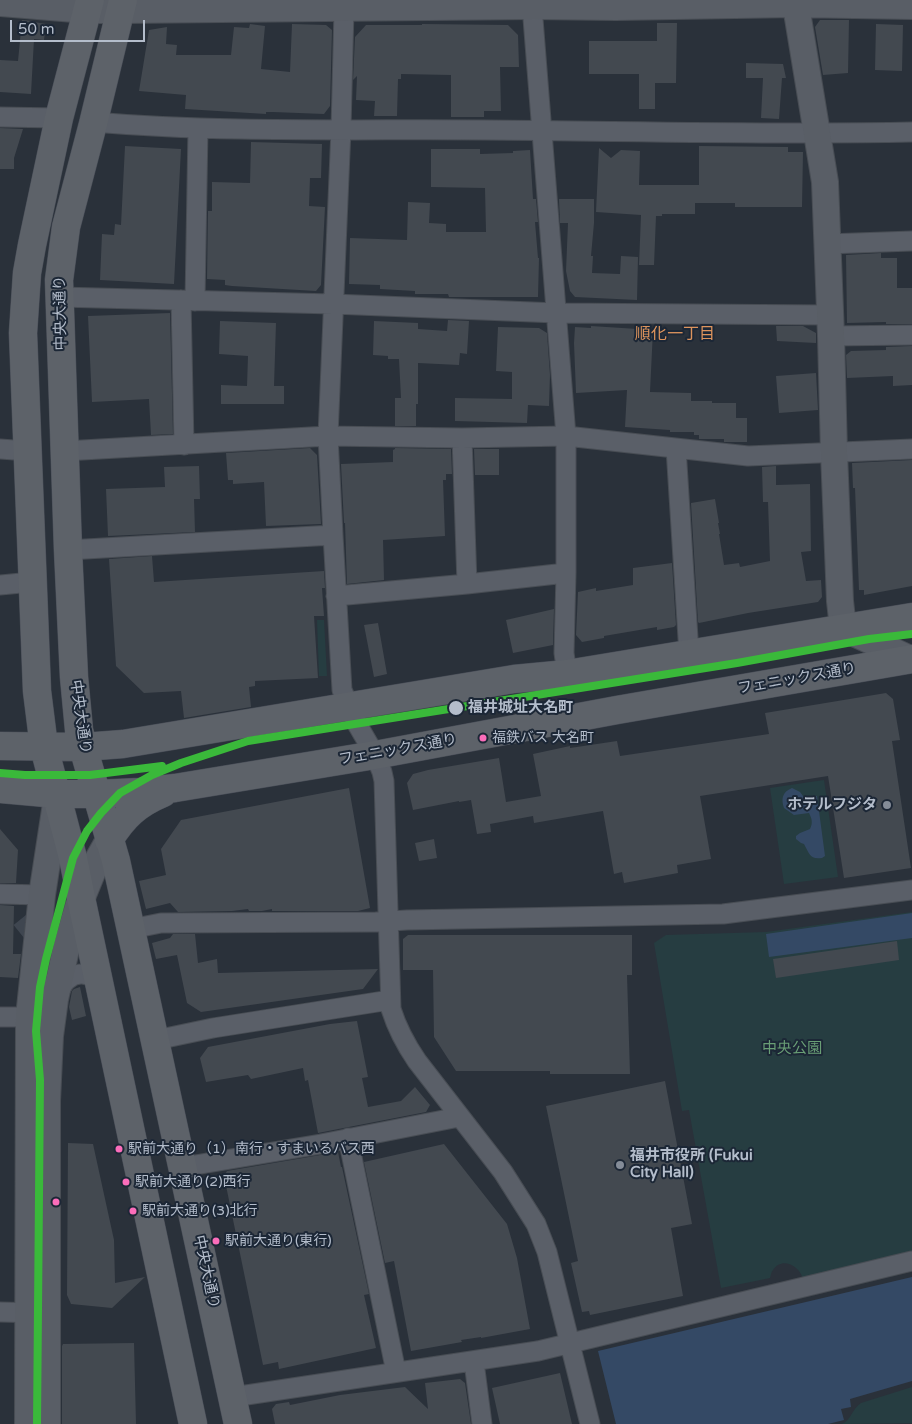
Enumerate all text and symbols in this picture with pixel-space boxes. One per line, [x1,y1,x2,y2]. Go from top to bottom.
scale bar [12,10,148,42]
text: 50 m [18,20,55,38]
street label: 中央大通り [51,275,71,351]
district label: 順化一丁目 [635,325,715,345]
street label: フェニックス通り [736,660,858,698]
street label: 中央大通り [66,679,94,755]
marker: 福井城址大名町 [447,699,465,717]
place label: 福井城址大名町 [468,699,573,717]
place label: 福鉄バス 大名町 [492,730,594,746]
street label: フェニックス通り [337,731,459,769]
marker: 福鉄バス 大名町 [478,733,488,743]
place label: ホテルフジタ [787,796,877,814]
marker: ホテルフジタ [881,799,893,811]
park label: 中央公園 [762,1040,822,1058]
place label: 駅前大通り（1）南行・すまいるバス西 [128,1141,375,1157]
marker: 駅前大通り（1）南行・すまいるバス西 [114,1144,124,1154]
place label: 福井市役所 (Fukui City Hall) [630,1147,753,1182]
marker: 福井市役所 (Fukui City Hall) [614,1159,626,1171]
place label: 駅前大通り(2)西行 [135,1174,251,1190]
marker: 駅前大通り(2)西行 [121,1177,131,1187]
unlabelled marker [51,1197,61,1207]
place label: 駅前大通り(3)北行 [142,1203,258,1219]
marker: 駅前大通り(3)北行 [128,1206,138,1216]
street label: 中央大通り [189,1233,223,1311]
place label: 駅前大通り(東行) [225,1233,332,1249]
marker: 駅前大通り(東行) [211,1236,221,1246]

